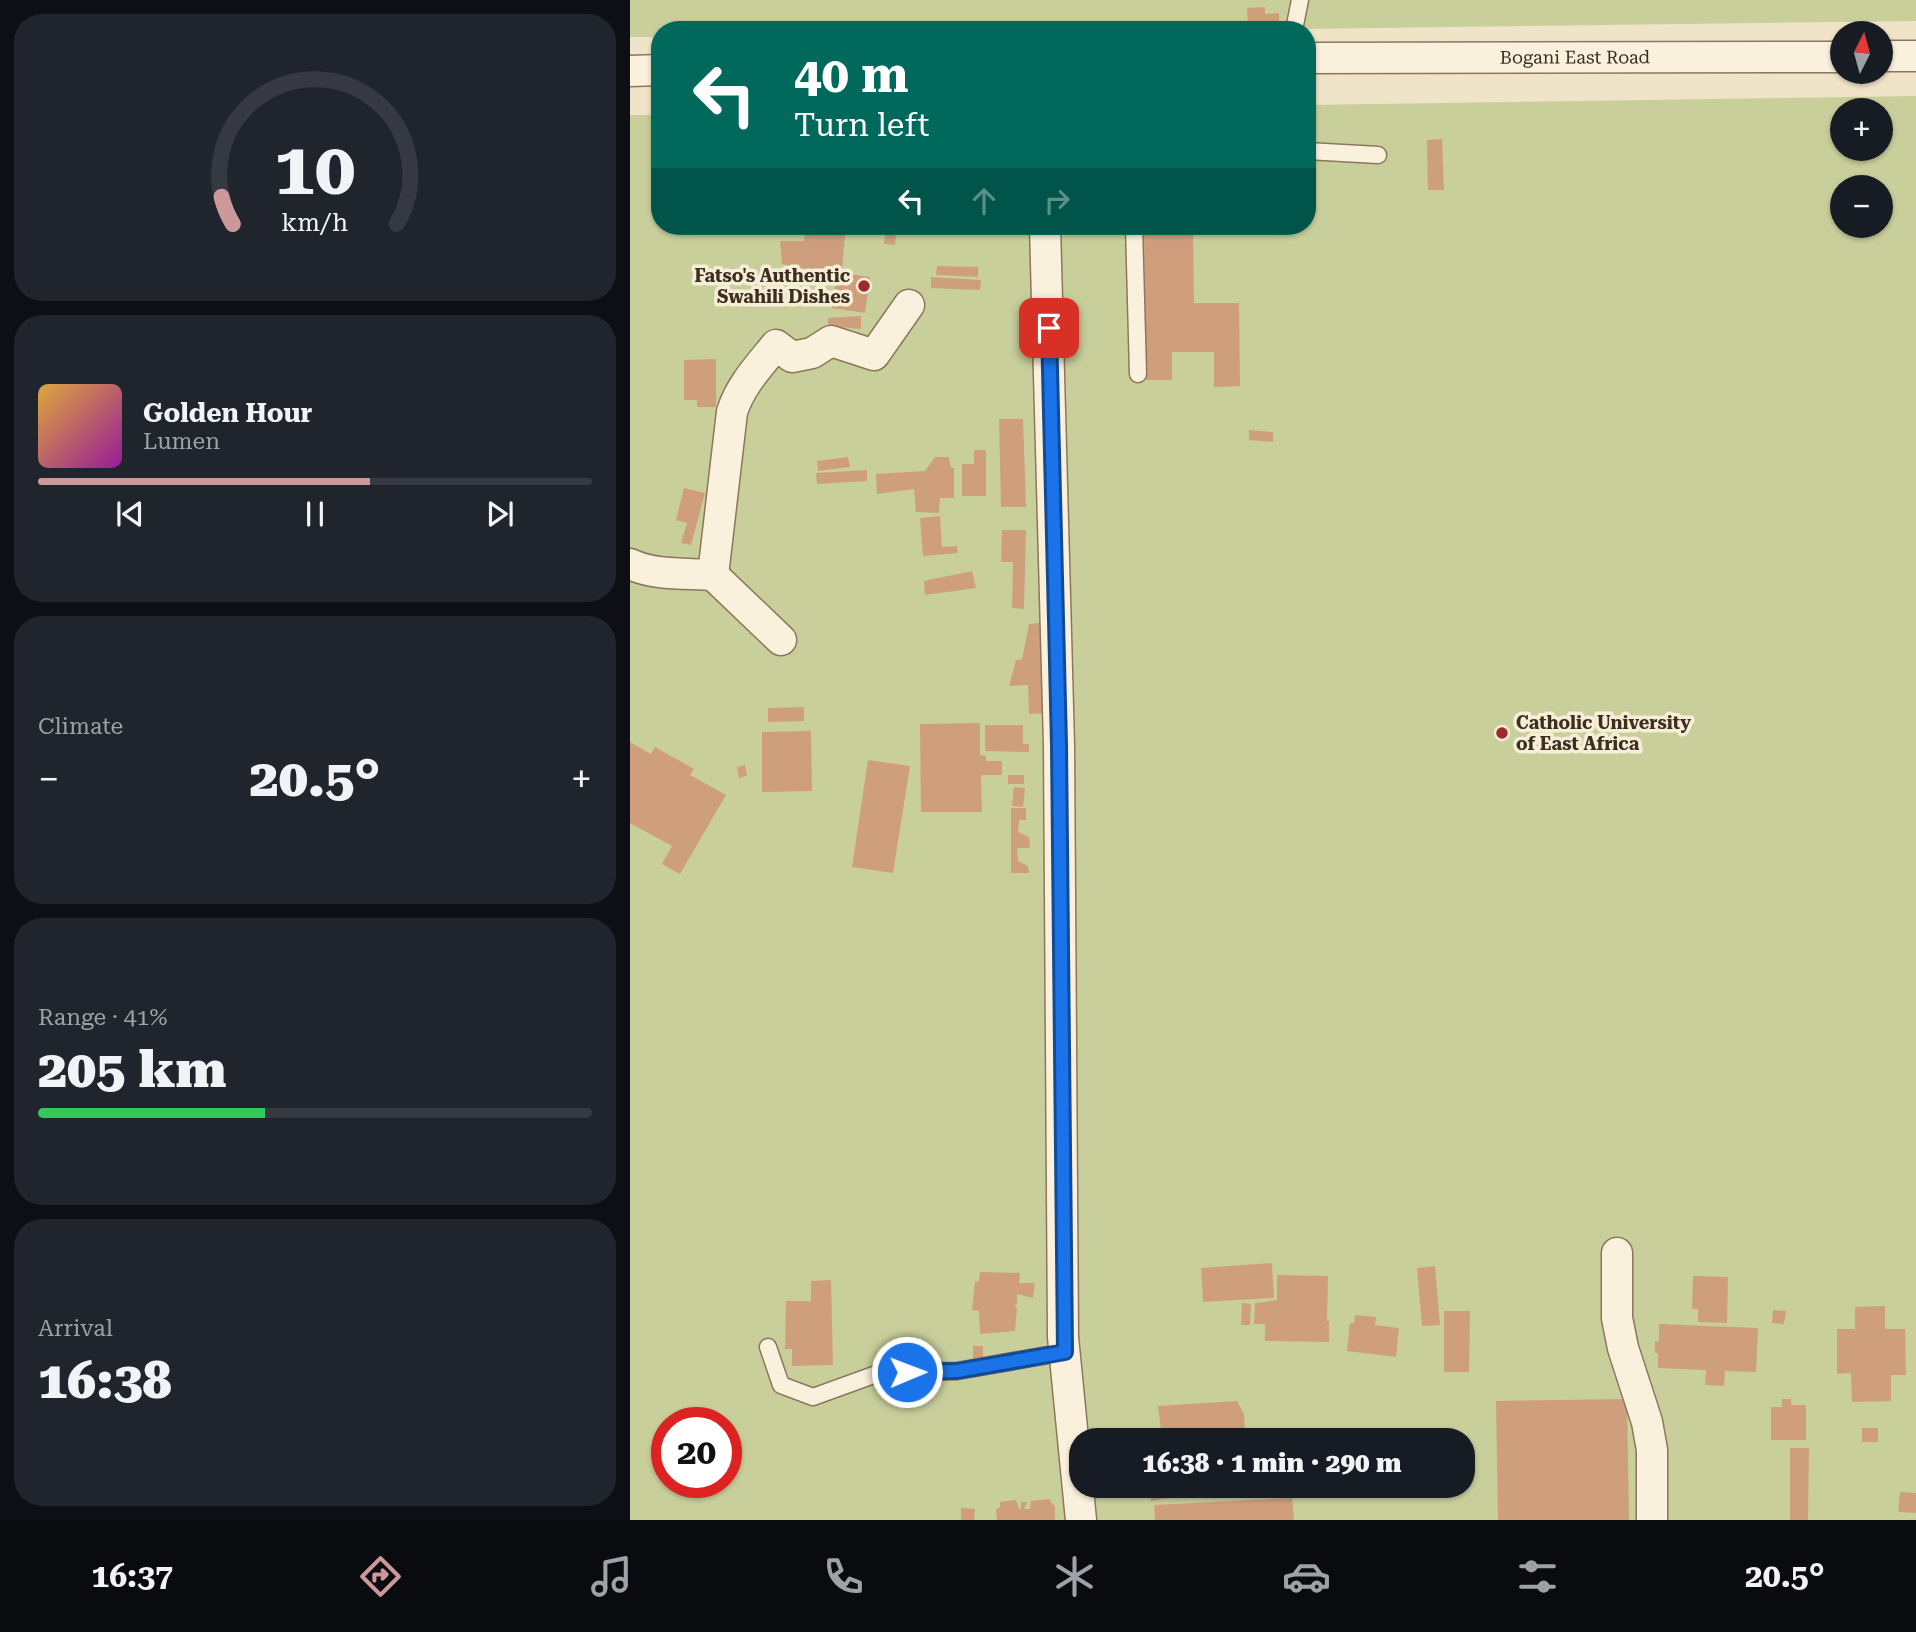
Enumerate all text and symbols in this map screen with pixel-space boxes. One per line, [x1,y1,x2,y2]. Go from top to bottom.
north arrow [1830,21,1894,84]
map controls [1830,21,1893,238]
street label: Bogani East Road [1500,46,1651,68]
text: 40 m [794,47,909,104]
icon: left [679,49,770,140]
button: + [1830,98,1893,161]
text: Turn left [794,106,929,144]
text: 10 [274,127,356,212]
button: − [1830,175,1893,238]
icon: left [892,182,930,220]
icon: ahead [965,182,1003,220]
icon: right [1038,182,1076,220]
text: km/h [282,207,348,236]
place label: Fatso's Authentic Swahili Dishes [694,265,850,307]
marker: Fatso's Authentic Swahili Dishes [856,278,872,294]
pin [1019,298,1079,358]
icon: arrive [1030,309,1068,347]
text: Golden Hour [143,398,312,428]
text: Lumen [143,428,220,455]
icon: previous [111,495,149,533]
icon: pause [296,495,334,533]
icon: next [481,495,519,533]
place label: Catholic University of East Africa [1516,712,1691,754]
text: Climate [38,713,123,740]
marker: Catholic University of East Africa [1494,725,1510,741]
text: 20.5° [250,748,380,809]
text: − [38,757,59,801]
text: + [571,757,592,801]
text: Range · 41% [38,1004,167,1031]
text: 205 km [38,1039,226,1100]
text: Arrival [38,1315,113,1342]
position arrow [870,1335,944,1409]
text: 16:38 [38,1350,172,1411]
speed limit sign: 20 [651,1407,742,1498]
text: 16:38 · 1 min · 290 m [1142,1448,1402,1478]
icon: directions [356,1552,405,1601]
icon: music [587,1552,636,1601]
icon: phone [819,1552,868,1601]
icon: climate [1050,1552,1099,1601]
icon: car [1282,1552,1331,1601]
icon: filters [1513,1552,1562,1601]
text: 16:37 [91,1557,173,1595]
text: 20.5° [1745,1557,1825,1595]

